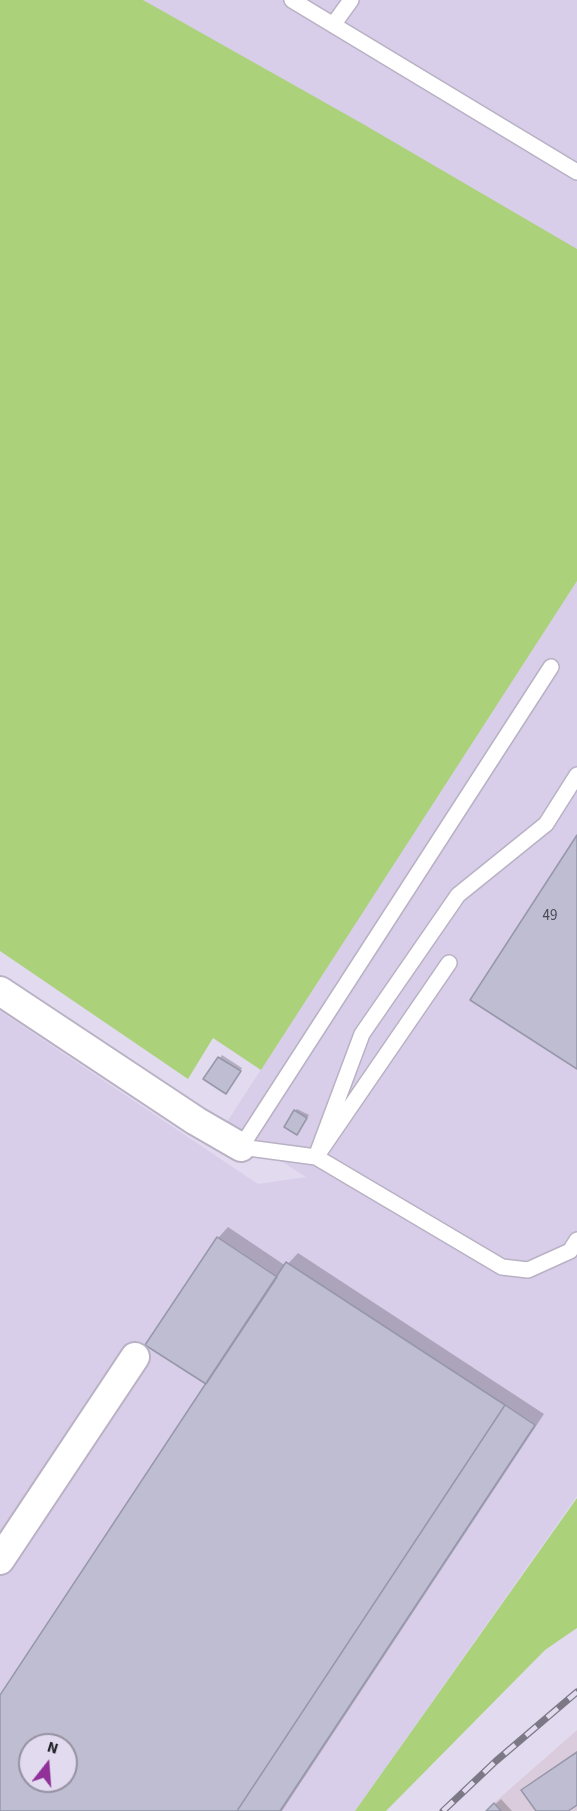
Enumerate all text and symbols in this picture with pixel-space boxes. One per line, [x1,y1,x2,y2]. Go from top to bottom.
house number: 49 [543,908,557,926]
north arrow [18,1733,78,1793]
text: N [44,1736,61,1760]

